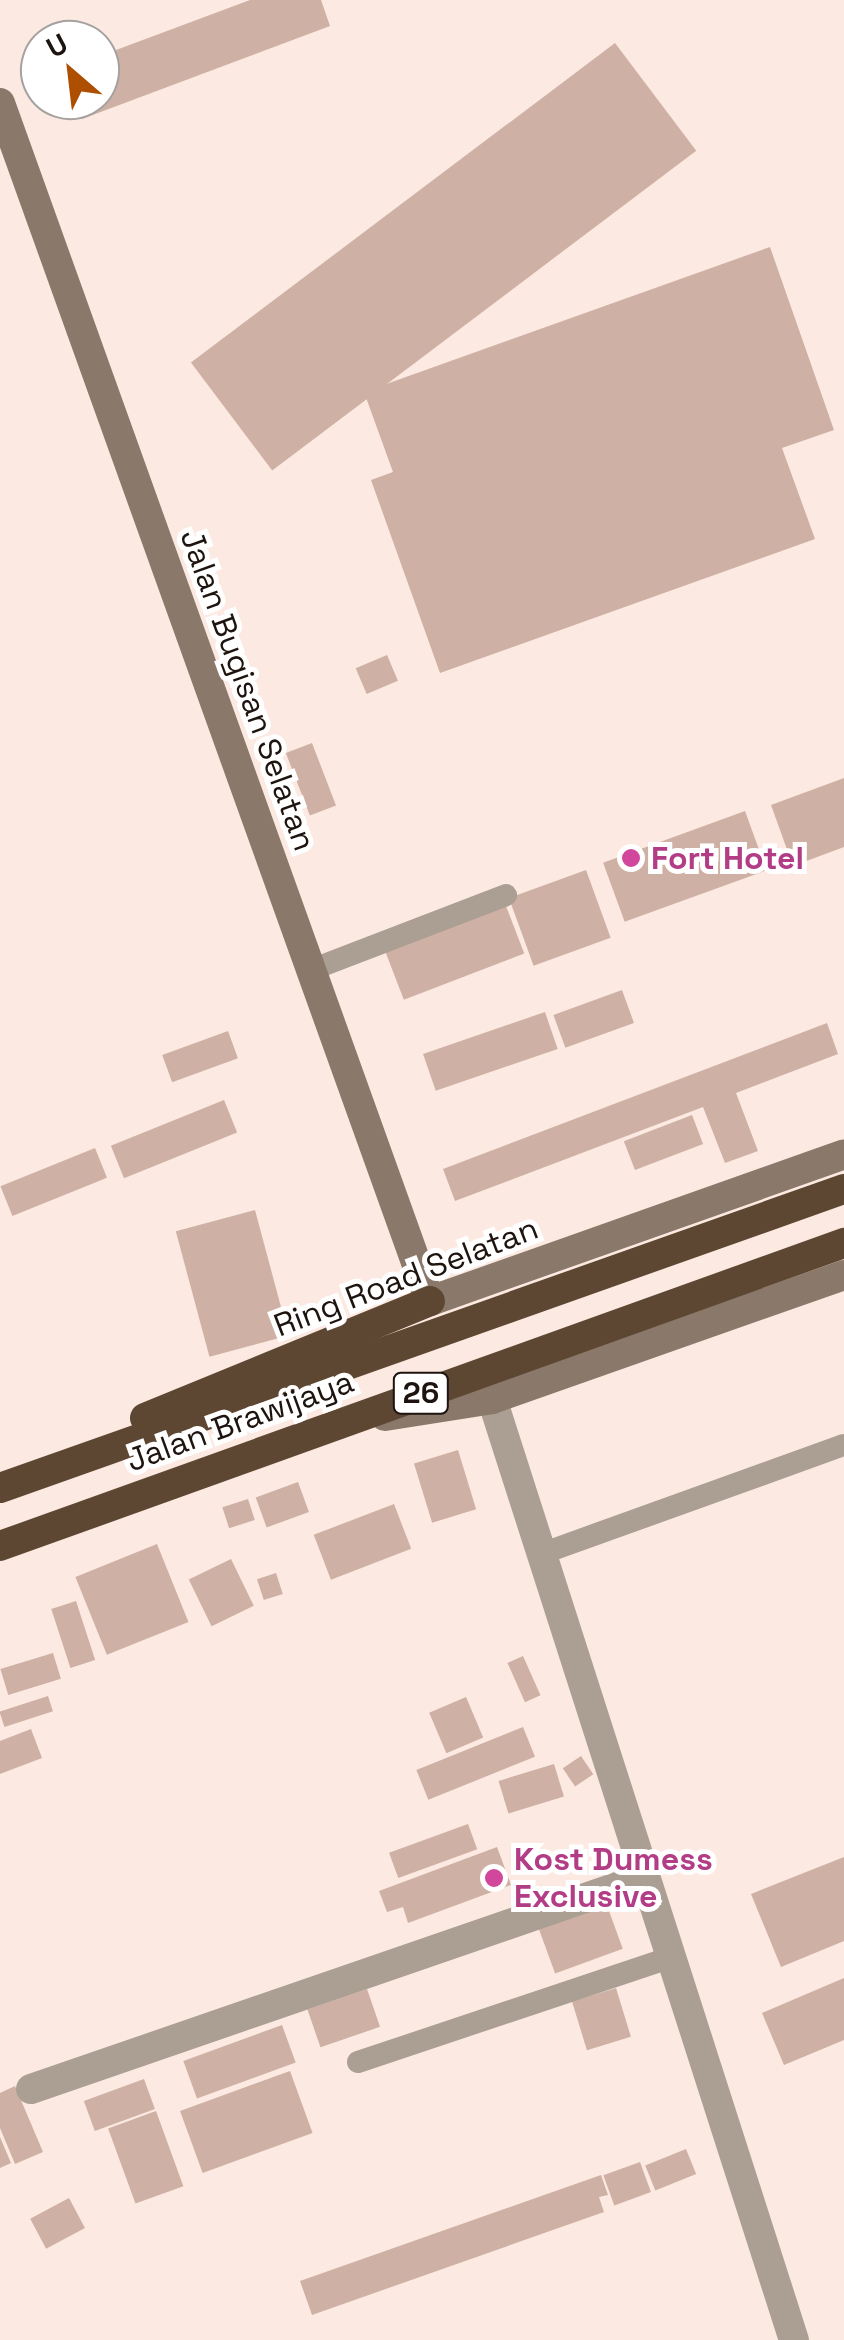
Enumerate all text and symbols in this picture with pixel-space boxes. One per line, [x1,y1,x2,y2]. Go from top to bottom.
north arrow [20,20,120,120]
text: U [40,25,74,66]
street label: Jalan Bugisan Selatan [172,524,324,856]
place label: Fort Hotel [651,839,804,877]
marker: Fort Hotel [620,847,642,869]
street label: Ring Road Selatan [269,1209,543,1345]
street label: Jalan Brawijaya [121,1362,359,1480]
road number: 26 [391,1368,451,1418]
place label: Kost Dumess Exclusive [514,1841,713,1916]
marker: Kost Dumess Exclusive [483,1867,505,1889]

